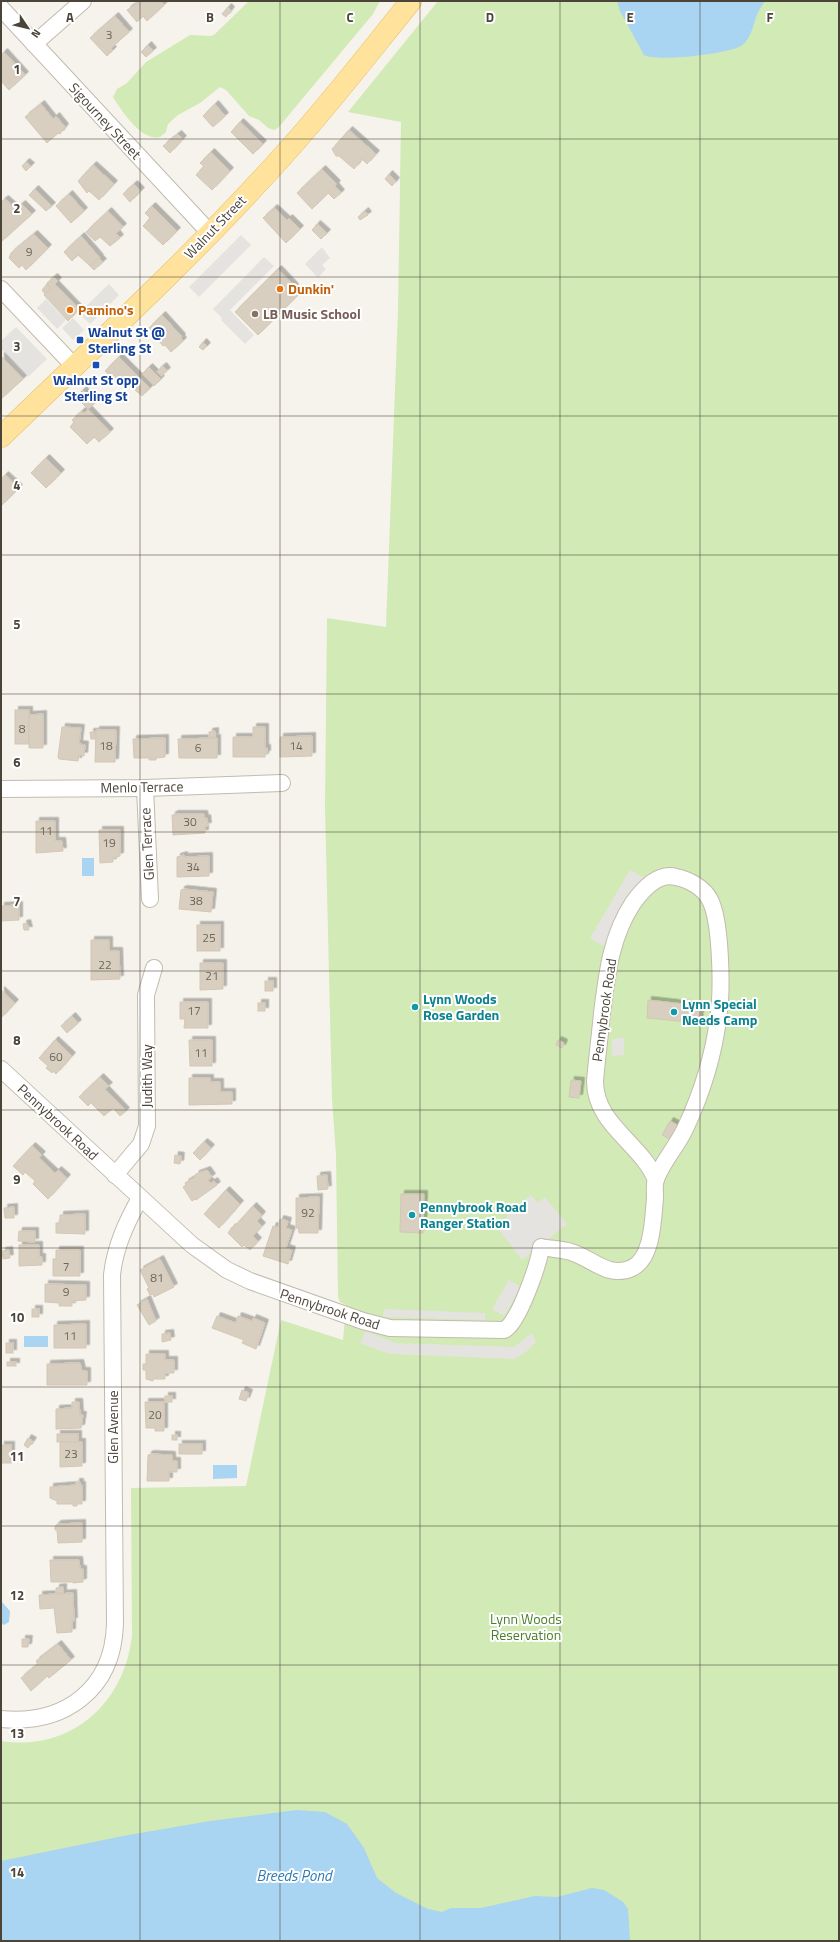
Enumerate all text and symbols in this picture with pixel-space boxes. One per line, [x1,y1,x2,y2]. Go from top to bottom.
text: A [66,7,74,27]
text: B [206,7,214,27]
text: C [346,7,354,27]
text: D [486,7,494,27]
text: E [626,7,634,27]
text: F [767,7,774,27]
north arrow [8,8,48,48]
house number: 3 [106,25,112,44]
text: N [27,26,45,41]
text: 1 [13,59,21,79]
street label: Sigourney Street [64,78,146,164]
street label: Walnut Street [179,190,251,263]
text: 2 [13,198,21,218]
house number: 9 [26,242,33,261]
place label: Dunkin' [288,278,334,299]
marker: Dunkin' [275,284,285,294]
place label: Pamino's [78,299,134,320]
place label: LB Music School [263,303,361,324]
marker: Pamino's [65,305,75,315]
marker: LB Music School [250,309,260,319]
place label: Walnut St @ Sterling St [88,321,165,358]
marker: Walnut St @ Sterling St [75,335,85,345]
text: 3 [13,336,21,356]
marker: Walnut St opp Sterling St [91,360,101,370]
place label: Walnut St opp Sterling St [53,369,139,406]
text: 4 [13,475,21,495]
text: 5 [13,614,21,634]
house number: 8 [19,719,26,738]
house number: 18 [99,736,113,755]
house number: 14 [289,736,303,755]
house number: 6 [195,738,202,757]
text: 6 [13,752,21,772]
street label: Menlo Terrace [100,775,184,798]
street label: Glen Terrace [134,807,159,881]
house number: 30 [183,812,197,831]
house number: 11 [39,821,53,840]
house number: 19 [102,833,116,852]
house number: 34 [186,857,200,876]
text: 7 [13,891,21,911]
house number: 38 [189,891,203,910]
house number: 25 [202,928,216,947]
house number: 22 [98,955,112,974]
street label: Pennybrook Road [586,957,621,1063]
house number: 21 [205,966,219,985]
place label: Lynn Woods Rose Garden [423,988,499,1025]
place label: Lynn Special Needs Camp [682,993,758,1030]
house number: 17 [187,1001,201,1020]
marker: Lynn Woods Rose Garden [410,1002,420,1012]
marker: Lynn Special Needs Camp [669,1007,679,1017]
text: 8 [13,1030,21,1050]
house number: 11 [194,1043,208,1062]
street label: Judith Way [136,1044,157,1108]
house number: 60 [49,1047,63,1066]
street label: Pennybrook Road [13,1078,104,1165]
text: 9 [13,1169,21,1189]
place label: Pennybrook Road Ranger Station [420,1196,527,1233]
house number: 92 [301,1203,315,1222]
marker: Pennybrook Road Ranger Station [407,1210,417,1220]
house number: 7 [63,1257,69,1276]
house number: 81 [150,1268,164,1287]
house number: 9 [63,1282,70,1301]
street label: Pennybrook Road [277,1282,383,1335]
text: 10 [10,1307,24,1327]
house number: 11 [63,1326,77,1345]
street label: Glen Avenue [102,1390,123,1464]
house number: 20 [148,1405,162,1424]
house number: 23 [64,1444,78,1463]
text: 11 [10,1446,24,1466]
text: 12 [10,1585,24,1605]
park label: Lynn Woods Reservation [490,1608,562,1645]
text: 13 [10,1723,24,1743]
text: 14 [10,1862,24,1882]
water label: Breeds Pond [257,1864,333,1887]

